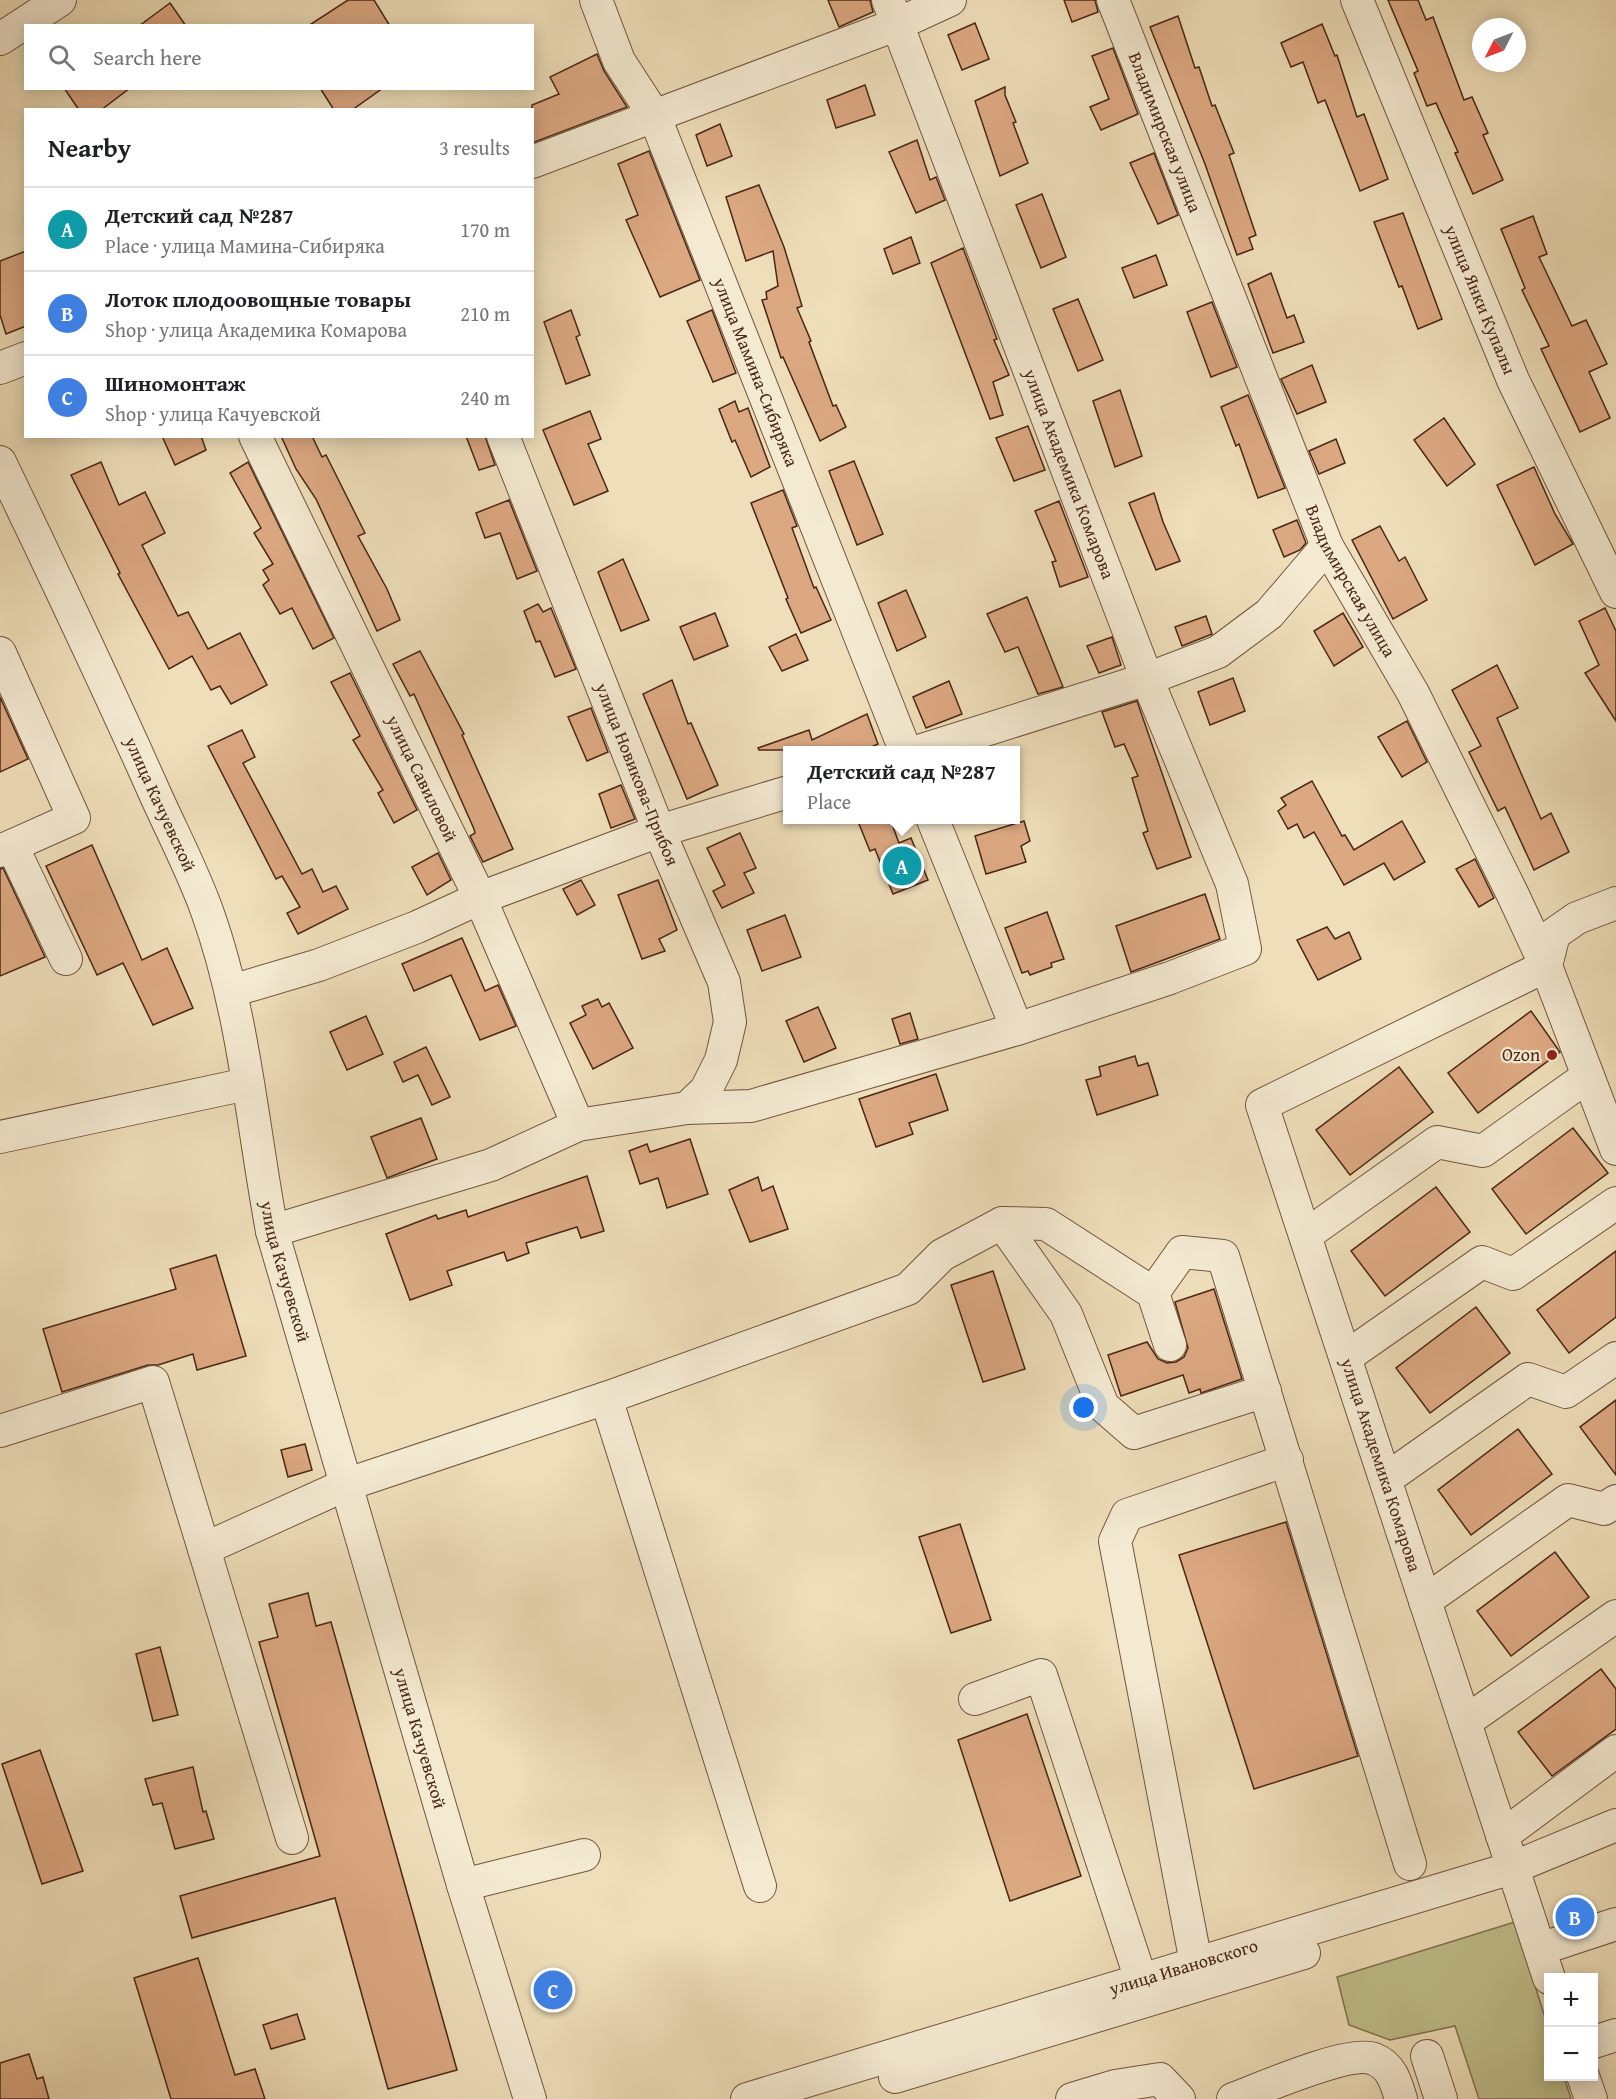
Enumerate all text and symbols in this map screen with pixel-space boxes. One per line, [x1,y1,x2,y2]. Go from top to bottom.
north arrow [1472,18,1526,72]
search box [24,24,534,90]
icon: search [45,41,78,74]
text: Search here [93,41,202,73]
street label: Владимирская улица [1122,48,1209,217]
text: Nearby [48,128,131,167]
text: 3 results [439,133,510,162]
text: Детский сад №287 [105,199,294,231]
text: A [61,215,74,244]
text: 170 m [460,215,510,244]
street label: улица Янки Купалы [1437,220,1523,379]
text: Place · улица Мамина-Сибиряка [105,231,385,260]
street label: улица Мамина-Сибиряка [706,272,806,471]
text: Лоток плодоовощные товары [105,283,411,315]
text: B [61,299,74,328]
text: 210 m [460,299,510,328]
text: Shop · улица Академика Комарова [105,315,407,344]
street label: улица Академика Комарова [1017,364,1122,583]
text: Шиномонтаж [105,367,245,399]
text: C [62,383,73,412]
text: 240 m [460,383,510,412]
text: Shop · улица Качуевской [105,399,321,428]
street label: Владимирская улица [1299,500,1403,662]
street label: улица Новикова-Прибоя [588,678,686,870]
street label: улица Савиловой [379,709,465,847]
street label: улица Качуевской [118,731,204,876]
popup [783,746,1020,824]
text: Детский сад №287 [807,755,996,787]
text: Place [807,787,851,816]
pin: A [882,844,922,888]
place label: Ozon [1502,1041,1540,1068]
marker: Ozon [1545,1048,1559,1062]
street label: улица Качуевской [254,1198,318,1346]
street label: улица Академика Комарова [1334,1354,1429,1576]
your location [1069,1393,1098,1422]
street label: улица Качуевской [387,1664,454,1812]
pin: B [1556,1894,1594,1940]
street label: улица Ивановского [1105,1932,1261,2002]
pin: C [534,1968,572,2012]
map controls [1544,1973,1598,2081]
button: + [1544,1973,1598,2027]
button: − [1544,2027,1598,2081]

